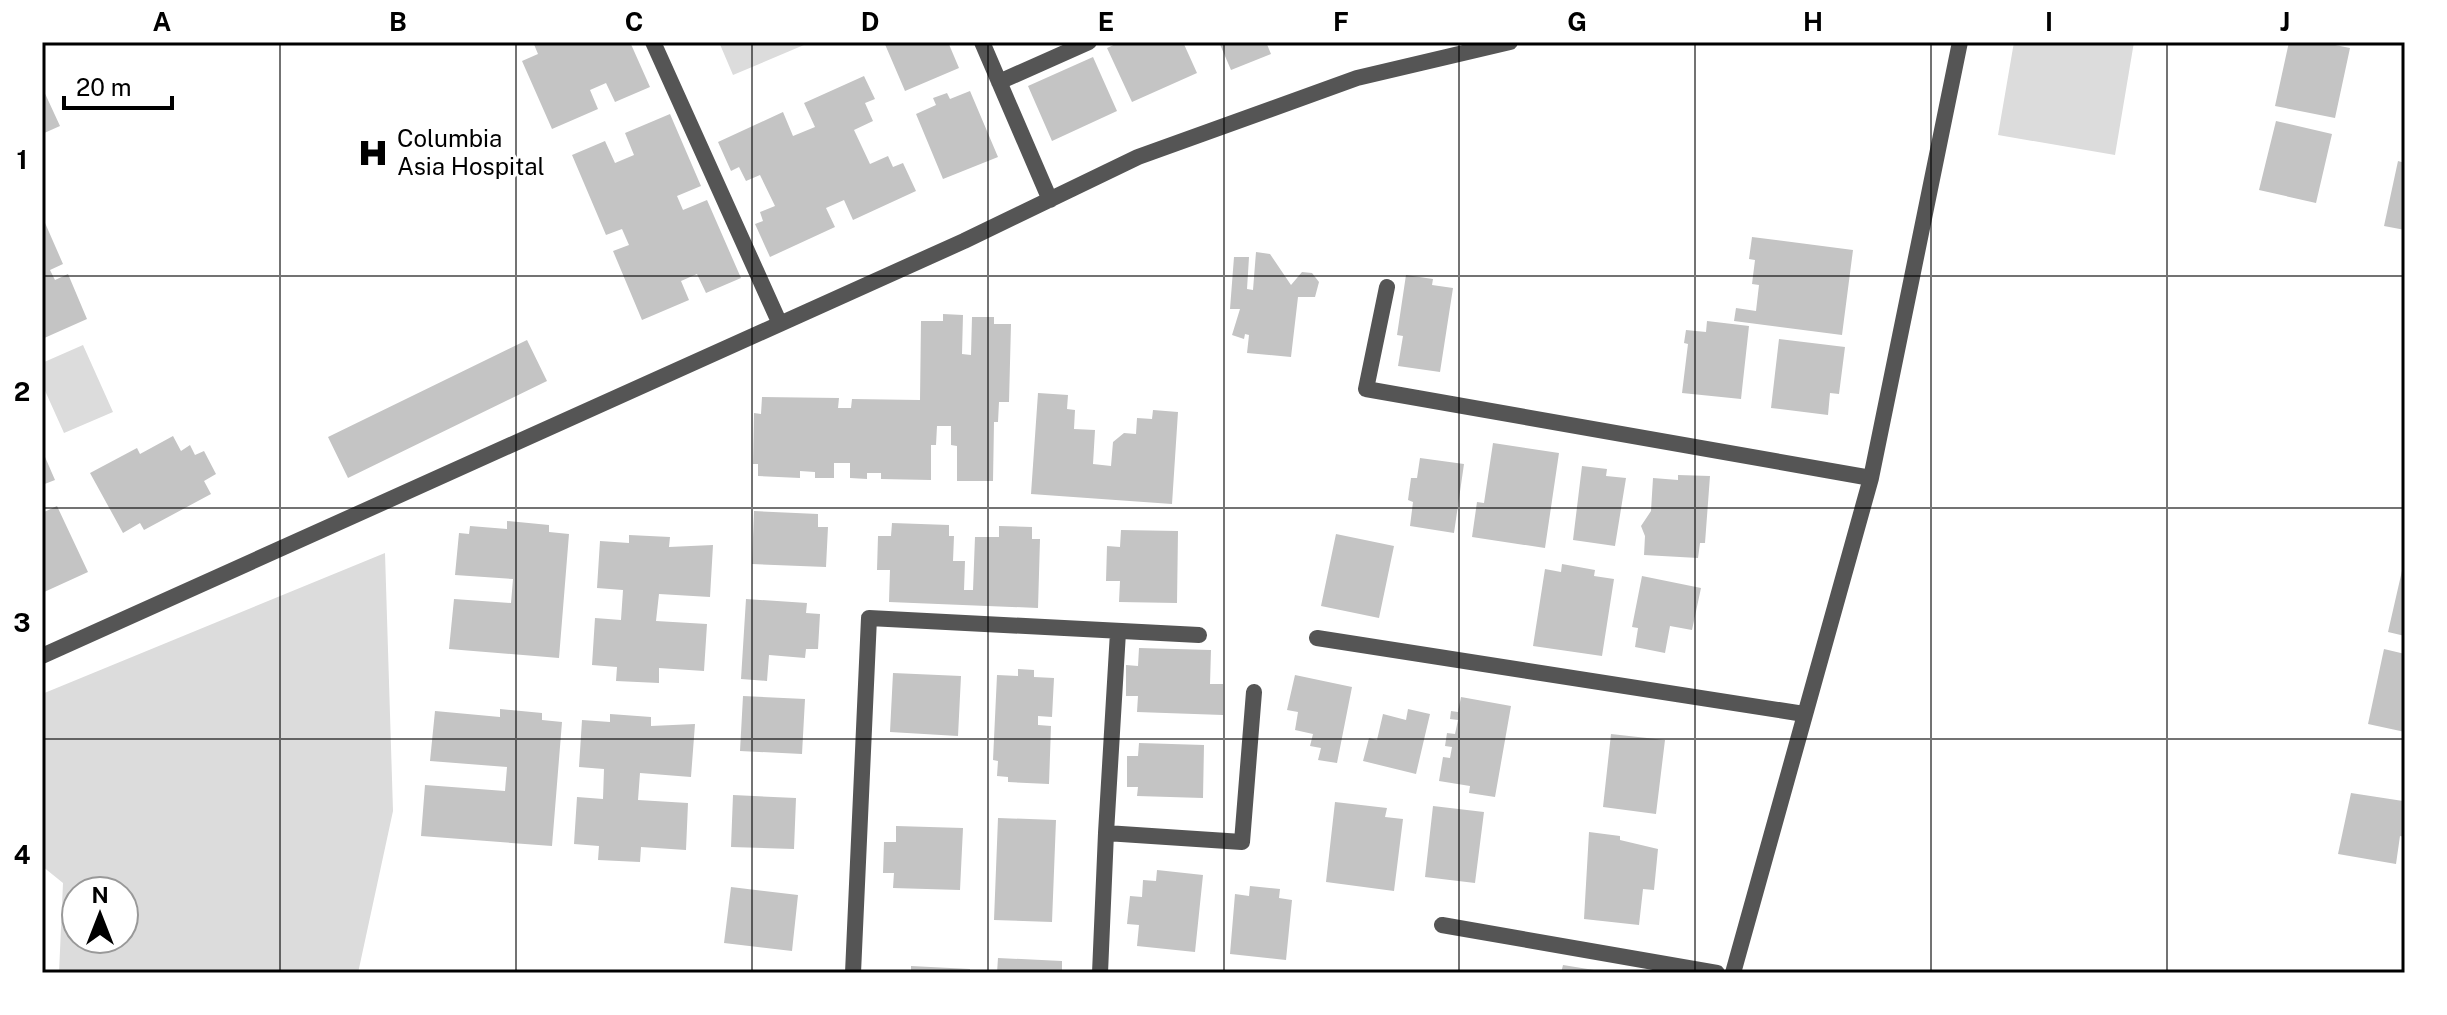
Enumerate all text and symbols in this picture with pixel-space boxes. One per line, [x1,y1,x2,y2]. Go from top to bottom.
text: A [153,6,172,37]
text: B [389,6,407,37]
text: C [625,6,643,37]
text: D [861,6,879,37]
text: E [1098,6,1114,37]
text: F [1333,6,1349,37]
text: G [1567,6,1587,37]
text: H [1803,6,1823,37]
text: I [2045,6,2053,37]
text: J [2280,6,2290,37]
scale bar [64,60,172,110]
text: 20 m [76,73,132,101]
place label: Columbia Asia Hospital [397,124,545,180]
hospital icon: Columbia Asia Hospital [356,136,390,170]
text: 1 [16,144,28,175]
text: 2 [14,376,30,407]
text: 3 [13,607,31,638]
text: 4 [13,839,31,870]
north arrow [60,875,140,955]
text: N [91,882,109,908]

